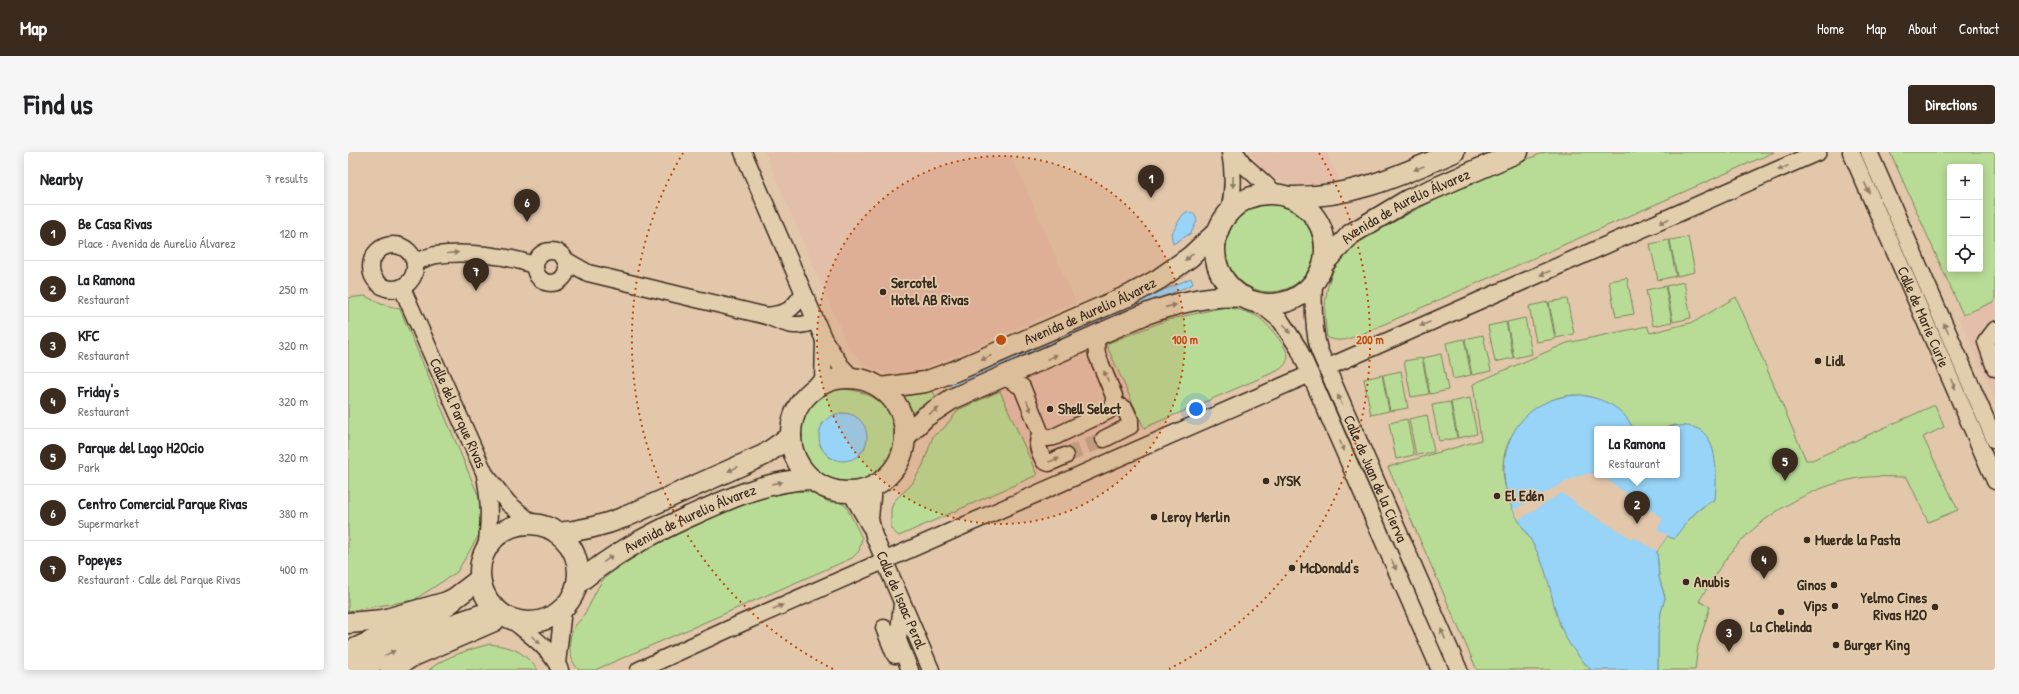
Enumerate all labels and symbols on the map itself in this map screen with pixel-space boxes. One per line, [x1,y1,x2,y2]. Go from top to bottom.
street label: Avenida de Aurelio Álvarez [1336,163,1474,248]
pin: 1 [1138,165,1164,198]
one-way arrow [1412,165,1424,171]
one-way arrow [1777,165,1788,171]
one-way arrow [1230,176,1237,188]
one-way arrow [1864,182,1870,193]
pin: 6 [514,189,540,222]
one-way arrow [1657,218,1669,224]
one-way arrow [447,250,459,256]
one-way arrow [1184,252,1194,261]
pin: 7 [463,258,489,291]
street label: Calle de Marie Curie [1892,263,1955,370]
one-way arrow [1539,270,1550,276]
street label: Avenida de Aurelio Álvarez [1020,271,1160,350]
place label: Sercotel Hotel AB Rivas [891,272,969,310]
marker: Sercotel Hotel AB Rivas [878,287,888,297]
one-way arrow [1165,302,1177,308]
one-way arrow [1942,321,1948,333]
one-way arrow [1419,322,1431,328]
one-way arrow [1282,323,1291,334]
text: 100 m [1172,331,1198,348]
text: 200 m [1356,331,1384,348]
centre of rings [994,333,1008,347]
place label: Lidl [1826,350,1846,371]
one-way arrow [1046,354,1057,360]
street label: Calle del Parque Rivas [425,355,492,471]
one-way arrow [980,355,991,361]
marker: Lidl [1813,356,1823,366]
one-way arrow [1102,369,1108,381]
one-way arrow [1950,378,1956,389]
one-way arrow [1336,394,1342,406]
place label: Shell Select [1058,398,1122,419]
your location [1186,399,1206,419]
one-way arrow [1026,400,1032,411]
marker: Shell Select [1045,404,1055,414]
one-way arrow [929,407,939,415]
street label: Calle de Juan de la Cierva [1339,412,1413,546]
one-way arrow [1339,441,1345,453]
pin: 5 [1772,448,1798,481]
one-way arrow [1049,457,1061,463]
one-way arrow [728,466,739,472]
place label: JYSK [1274,470,1301,491]
marker: JYSK [1261,476,1271,486]
street label: Avenida de Aurelio Álvarez [620,479,759,558]
one-way arrow [771,480,784,486]
place label: El Edén [1505,485,1545,506]
marker: El Edén [1492,491,1502,501]
pin: 2 [1624,491,1650,524]
place label: Leroy Merlin [1162,506,1230,528]
marker: Leroy Merlin [1149,512,1159,522]
place label: Muerde la Pasta [1815,529,1900,550]
marker: Muerde la Pasta [1802,535,1812,545]
pin: 4 [1751,546,1777,579]
street label: Calle de Isaac Peral [871,547,932,652]
one-way arrow [603,555,614,563]
place label: McDonald's [1300,557,1359,578]
one-way arrow [1391,560,1397,571]
marker: McDonald's [1287,563,1297,573]
place label: Anubis [1694,571,1730,592]
place label: Ginos [1797,574,1826,595]
marker: Anubis [1681,577,1691,587]
marker: Ginos [1829,580,1839,590]
place label: Yelmo Cines Rivas H2O [1861,587,1928,625]
place label: Vips [1803,595,1827,617]
marker: Vips [1830,601,1840,611]
marker: Yelmo Cines Rivas H2O [1930,602,1940,612]
one-way arrow [772,604,783,610]
marker: La Chelinda [1776,607,1786,617]
place label: La Chelinda [1750,616,1812,637]
pin: 3 [1716,619,1742,652]
one-way arrow [1440,629,1446,640]
place label: Burger King [1844,634,1910,656]
one-way arrow [531,636,541,645]
marker: Burger King [1831,640,1841,650]
one-way arrow [384,650,396,656]

